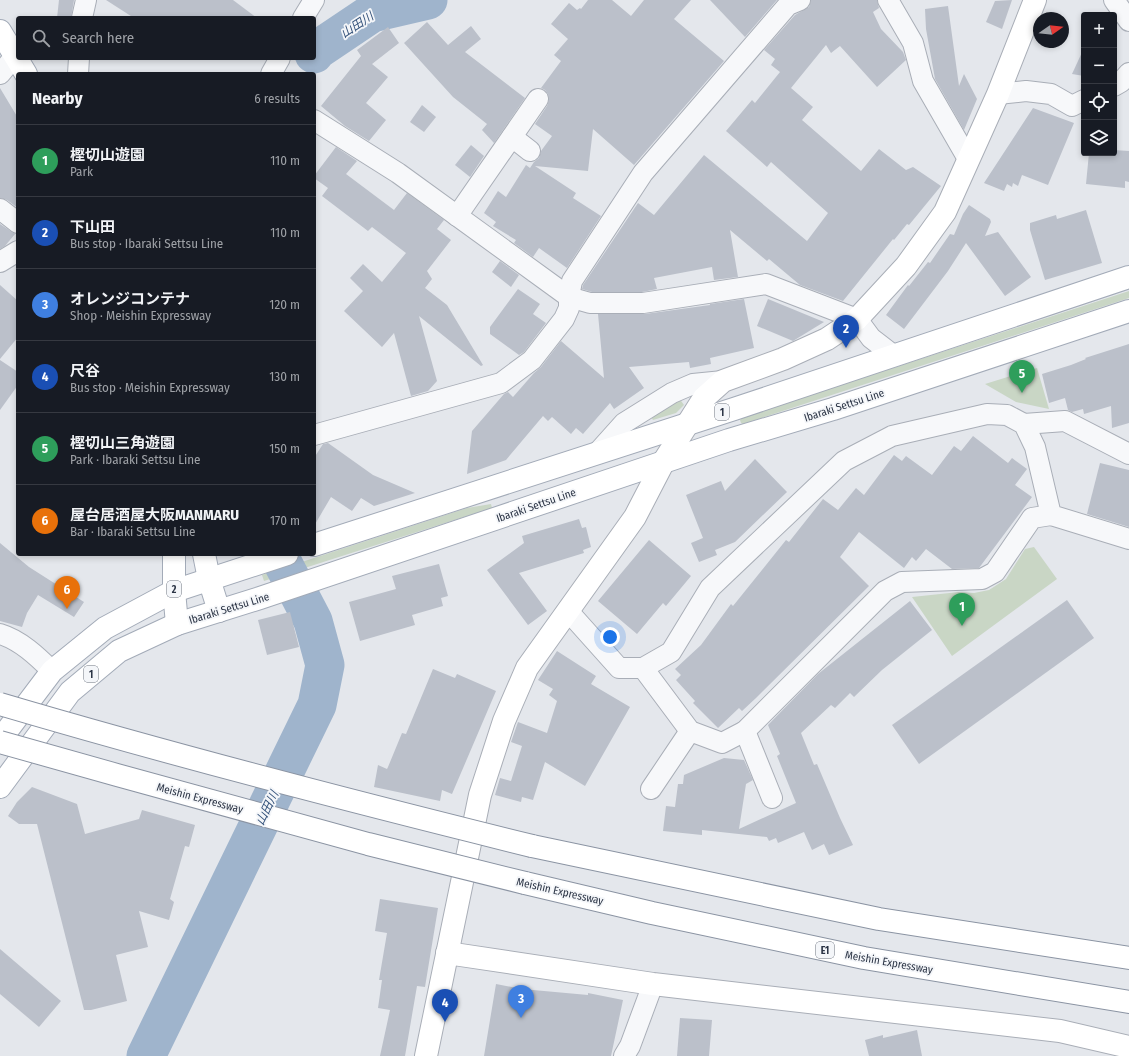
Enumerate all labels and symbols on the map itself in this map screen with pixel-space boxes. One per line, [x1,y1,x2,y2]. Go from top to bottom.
water label: 山田川 [338,8,378,41]
north arrow [1033,12,1069,48]
pin: 2 [833,315,859,348]
pin: 5 [1009,360,1035,393]
street label: Ibaraki Settsu Line [802,386,886,425]
road number: 1 [715,404,729,420]
street label: Ibaraki Settsu Line [495,486,578,525]
pin: 6 [54,576,80,609]
road number: 2 [167,581,181,597]
street label: Ibaraki Settsu Line [187,590,271,627]
pin: 1 [949,593,975,626]
your location [600,627,620,647]
road number: 1 [84,666,98,682]
street label: Meishin Expressway [155,781,245,816]
water label: 山田川 [253,787,282,827]
street label: Meishin Expressway [515,875,605,908]
road number: E1 [816,942,834,958]
street label: Meishin Expressway [844,948,934,977]
pin: 3 [508,985,534,1018]
pin: 4 [432,989,458,1022]

